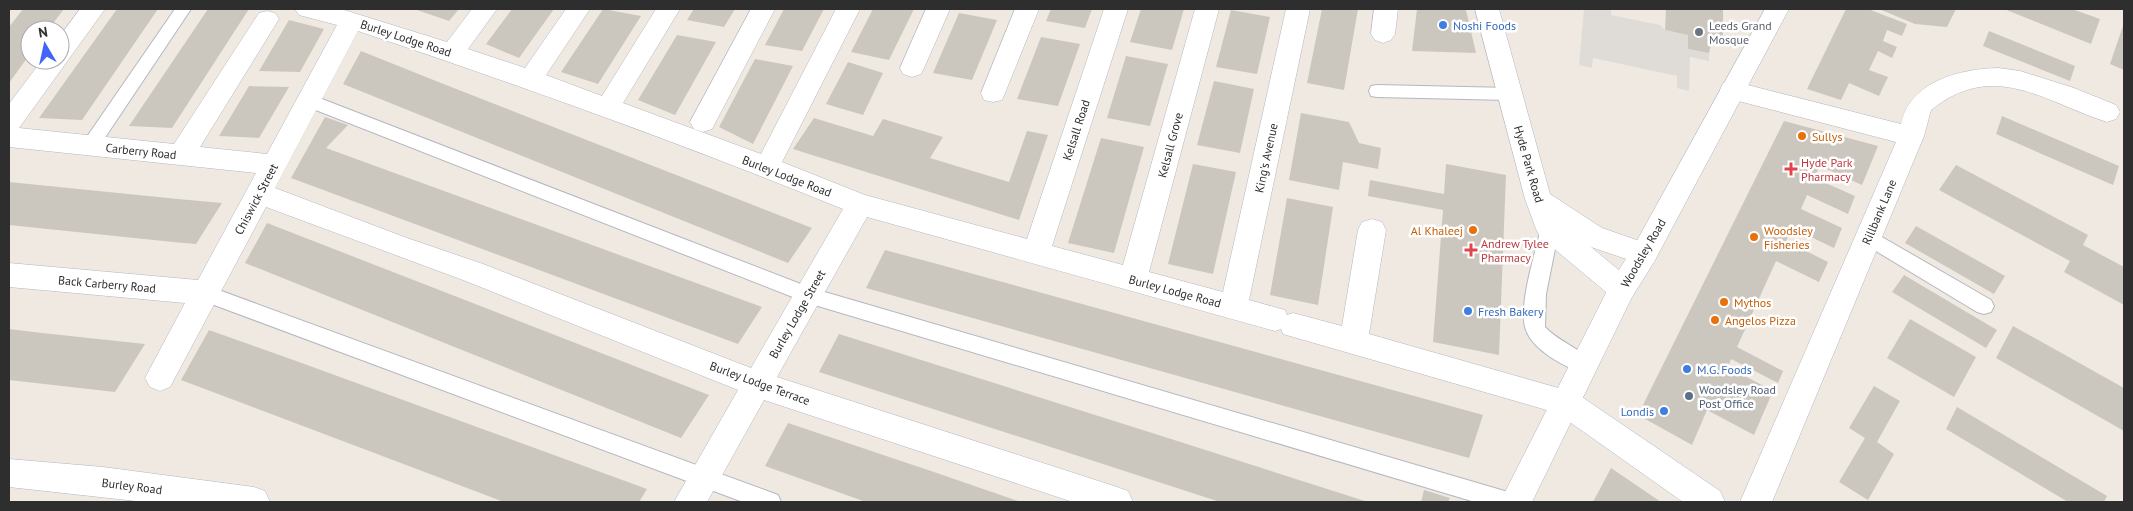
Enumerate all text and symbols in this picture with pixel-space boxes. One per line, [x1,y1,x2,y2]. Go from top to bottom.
street label: Burley Lodge Road [359,16,453,60]
place label: Noshi Foods [1453,18,1516,33]
place label: Leeds Grand Mosque [1709,18,1772,47]
marker: Noshi Foods [1437,19,1449,31]
north arrow [20,20,70,70]
text: N [37,23,49,42]
marker: Leeds Grand Mosque [1693,26,1705,38]
street label: Kelsall Road [1059,98,1093,162]
street label: Kelsall Grove [1154,111,1186,179]
street label: King's Avenue [1251,122,1281,194]
street label: Hyde Park Road [1511,124,1547,204]
place label: Sullys [1812,129,1843,144]
marker: Sullys [1796,130,1808,142]
street label: Carberry Road [105,140,177,162]
street label: Burley Lodge Road [740,152,834,200]
place label: Hyde Park Pharmacy [1801,155,1853,184]
street label: Chiswick Street [231,161,281,237]
marker: Hyde Park Pharmacy [1785,163,1797,175]
street label: Rillbank Lane [1859,177,1899,247]
street label: Woodsley Road [1617,216,1669,290]
place label: Al Khaleej [1411,223,1463,238]
place label: Woodsley Fisheries [1764,223,1813,252]
marker: Al Khaleej [1467,224,1479,236]
marker: Woodsley Fisheries [1748,231,1760,243]
place label: Andrew Tylee Pharmacy [1481,236,1549,265]
marker: Andrew Tylee Pharmacy [1465,244,1477,256]
street label: Burley Lodge Street [765,267,829,361]
street label: Burley Lodge Road [1127,271,1223,311]
street label: Back Carberry Road [57,272,157,296]
place label: Mythos [1734,295,1771,310]
marker: Mythos [1718,296,1730,308]
place label: Fresh Bakery [1478,304,1544,319]
marker: Fresh Bakery [1462,305,1474,317]
place label: Angelos Pizza [1725,313,1796,328]
marker: Angelos Pizza [1709,314,1721,326]
street label: Burley Lodge Terrace [708,358,812,408]
place label: M.G. Foods [1697,362,1752,377]
marker: M.G. Foods [1681,363,1693,375]
place label: Woodsley Road Post Office [1699,382,1776,411]
marker: Woodsley Road Post Office [1683,390,1695,402]
place label: Londis [1621,404,1654,419]
marker: Londis [1658,405,1670,417]
street label: Burley Road [101,475,163,497]

